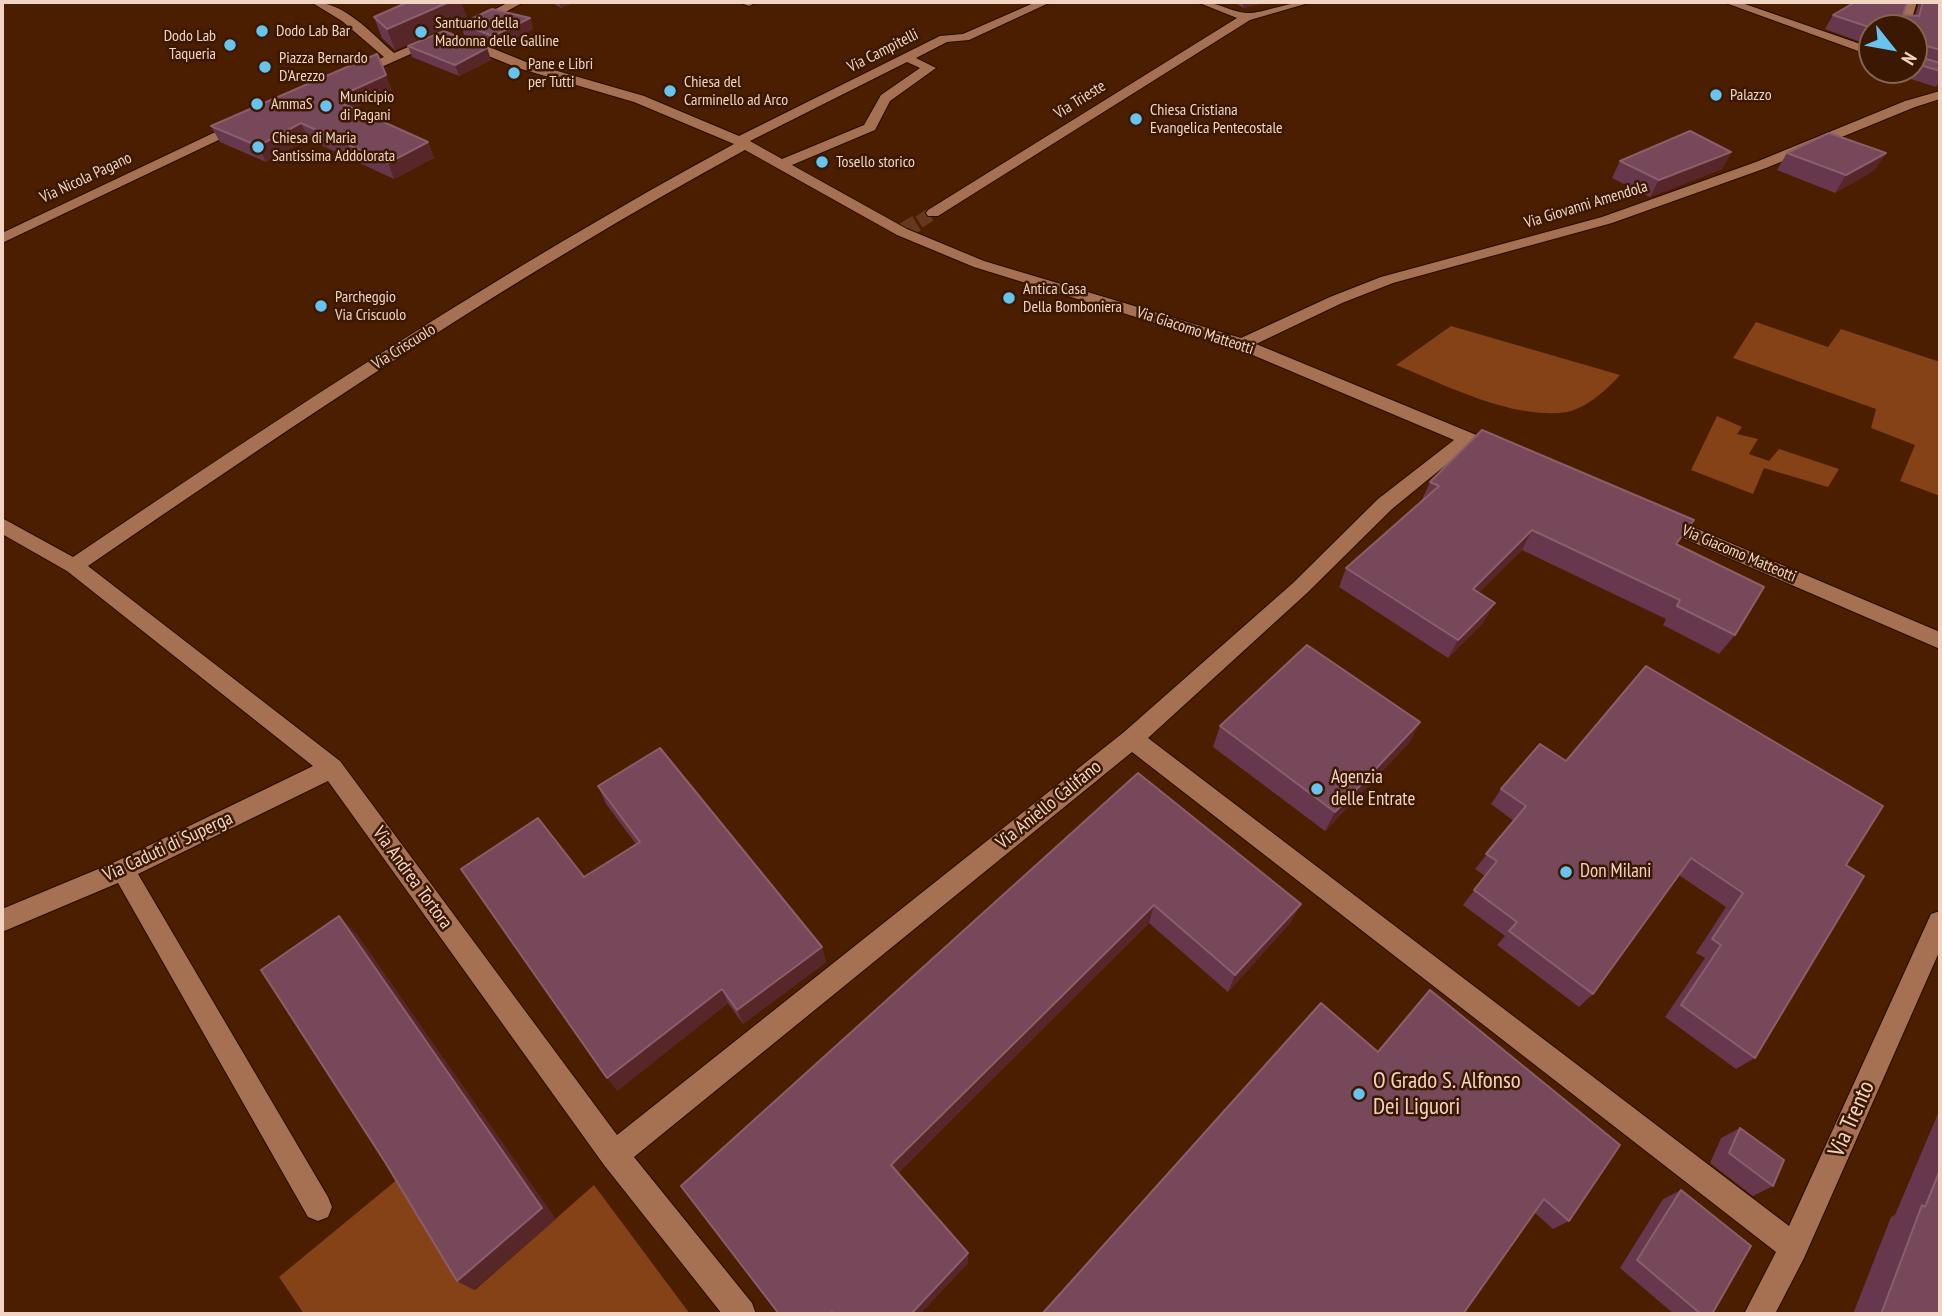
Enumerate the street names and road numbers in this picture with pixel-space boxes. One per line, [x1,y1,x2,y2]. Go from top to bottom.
street label: Via Campitelli [844,25,922,77]
street label: Via Trieste [1051,77,1109,123]
street label: Via Nicola Pagano [37,148,135,208]
street label: Via Giovanni Amendola [1522,177,1650,233]
street label: Via Giacomo Matteotti [1134,303,1256,359]
street label: Via Criscuolo [369,320,439,374]
street label: Via Giacomo Matteotti [1679,521,1799,587]
street label: Via Aniello Califano [992,756,1106,854]
street label: Via Caduti di Superga [100,807,236,887]
street label: Via Andrea Tortora [367,822,457,934]
street label: Via Trento [1823,1077,1881,1161]

